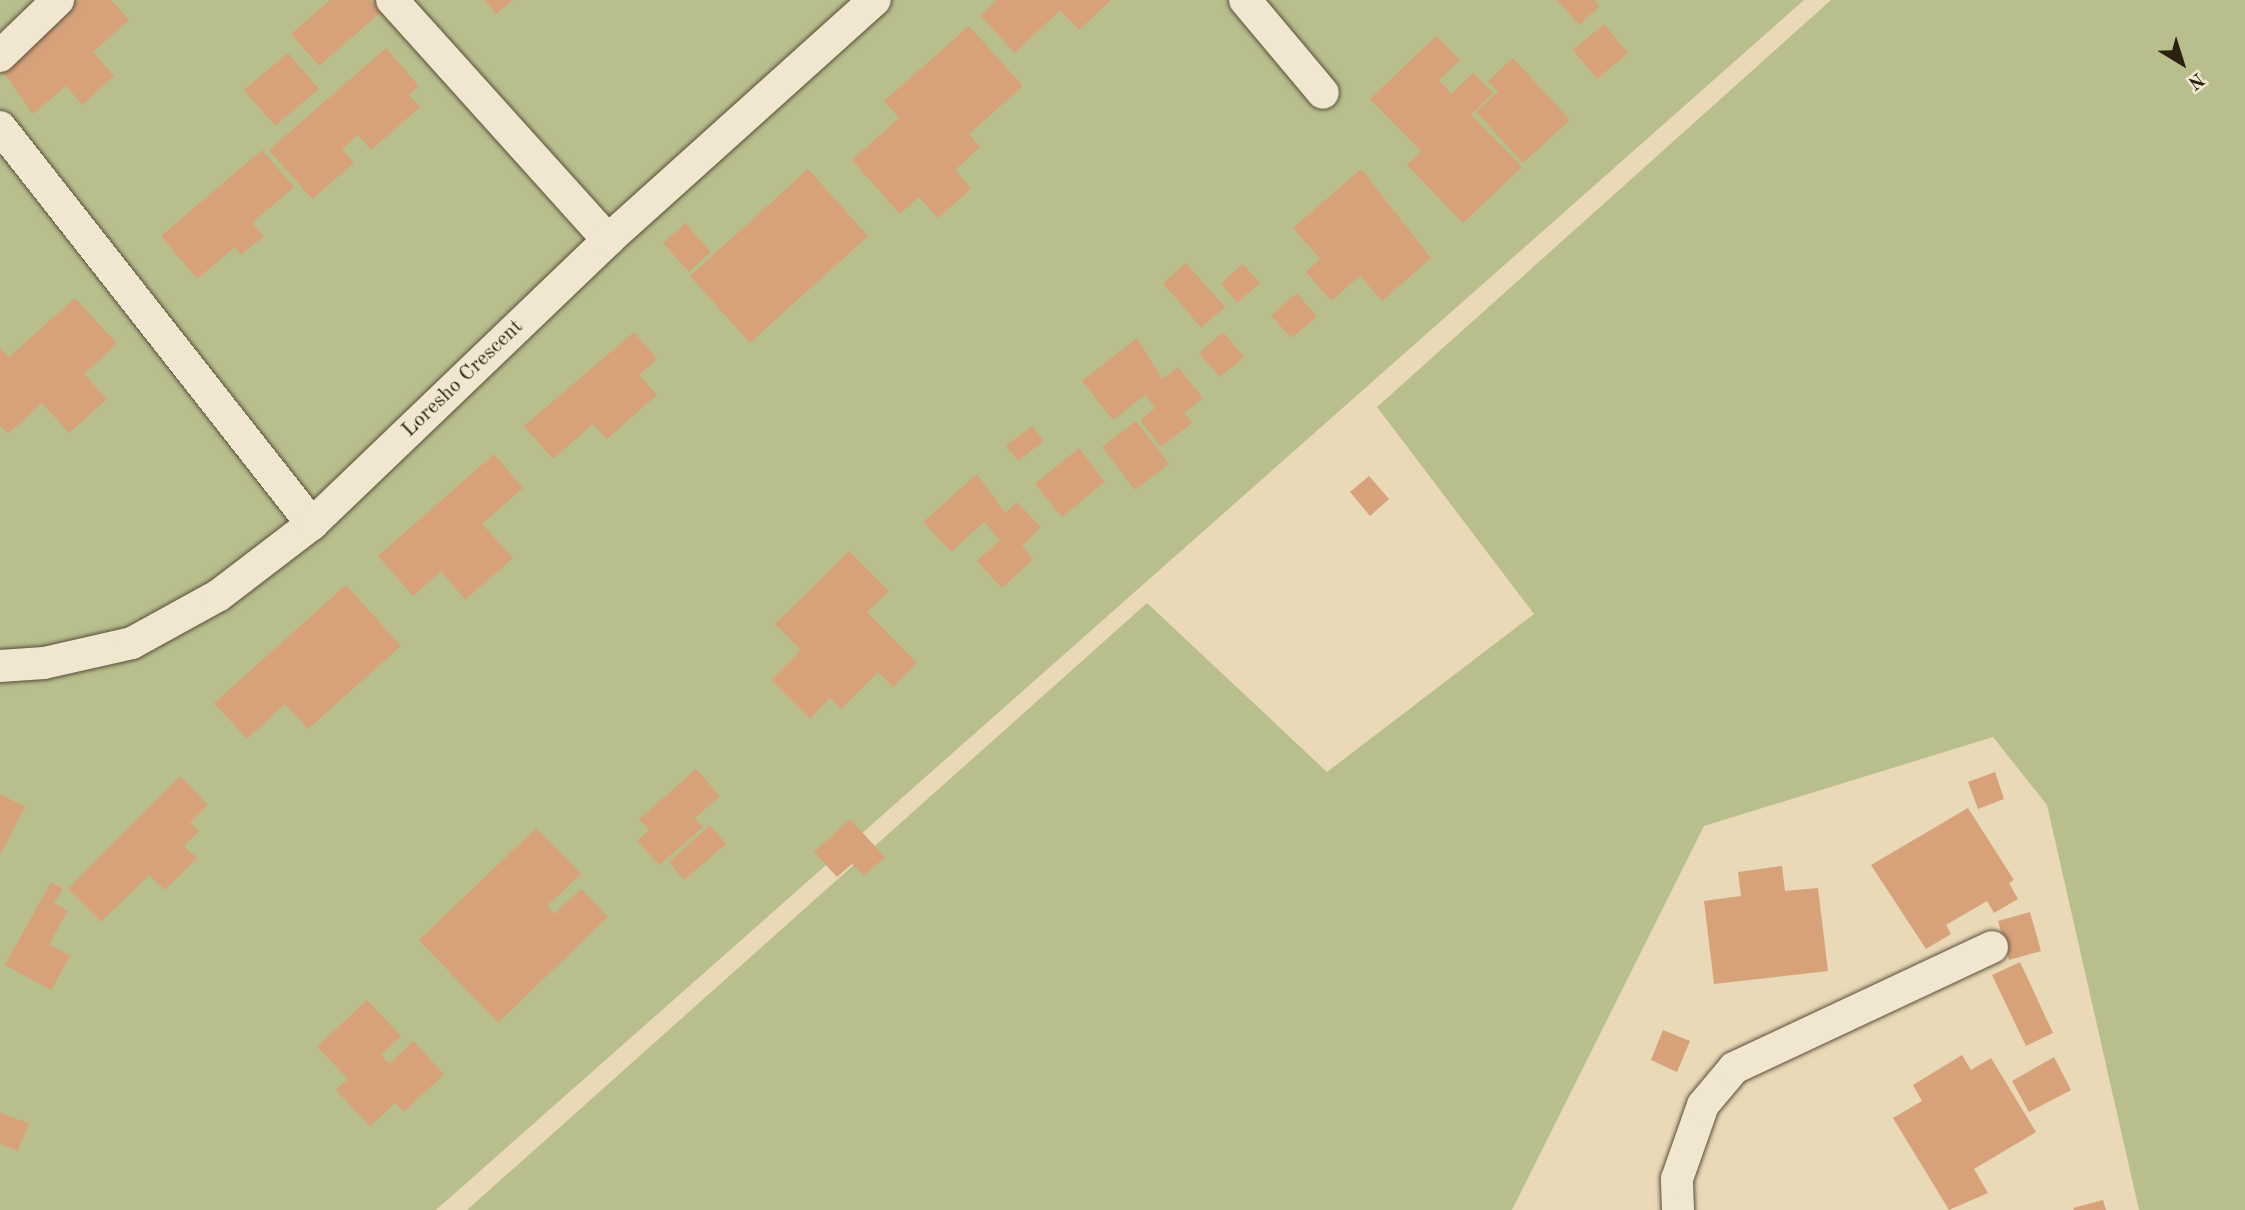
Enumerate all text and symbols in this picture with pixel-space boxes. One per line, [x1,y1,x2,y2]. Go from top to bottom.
north arrow [2147,28,2217,98]
text: N [2184,68,2207,92]
street label: Loresho Crescent [397,315,529,443]

